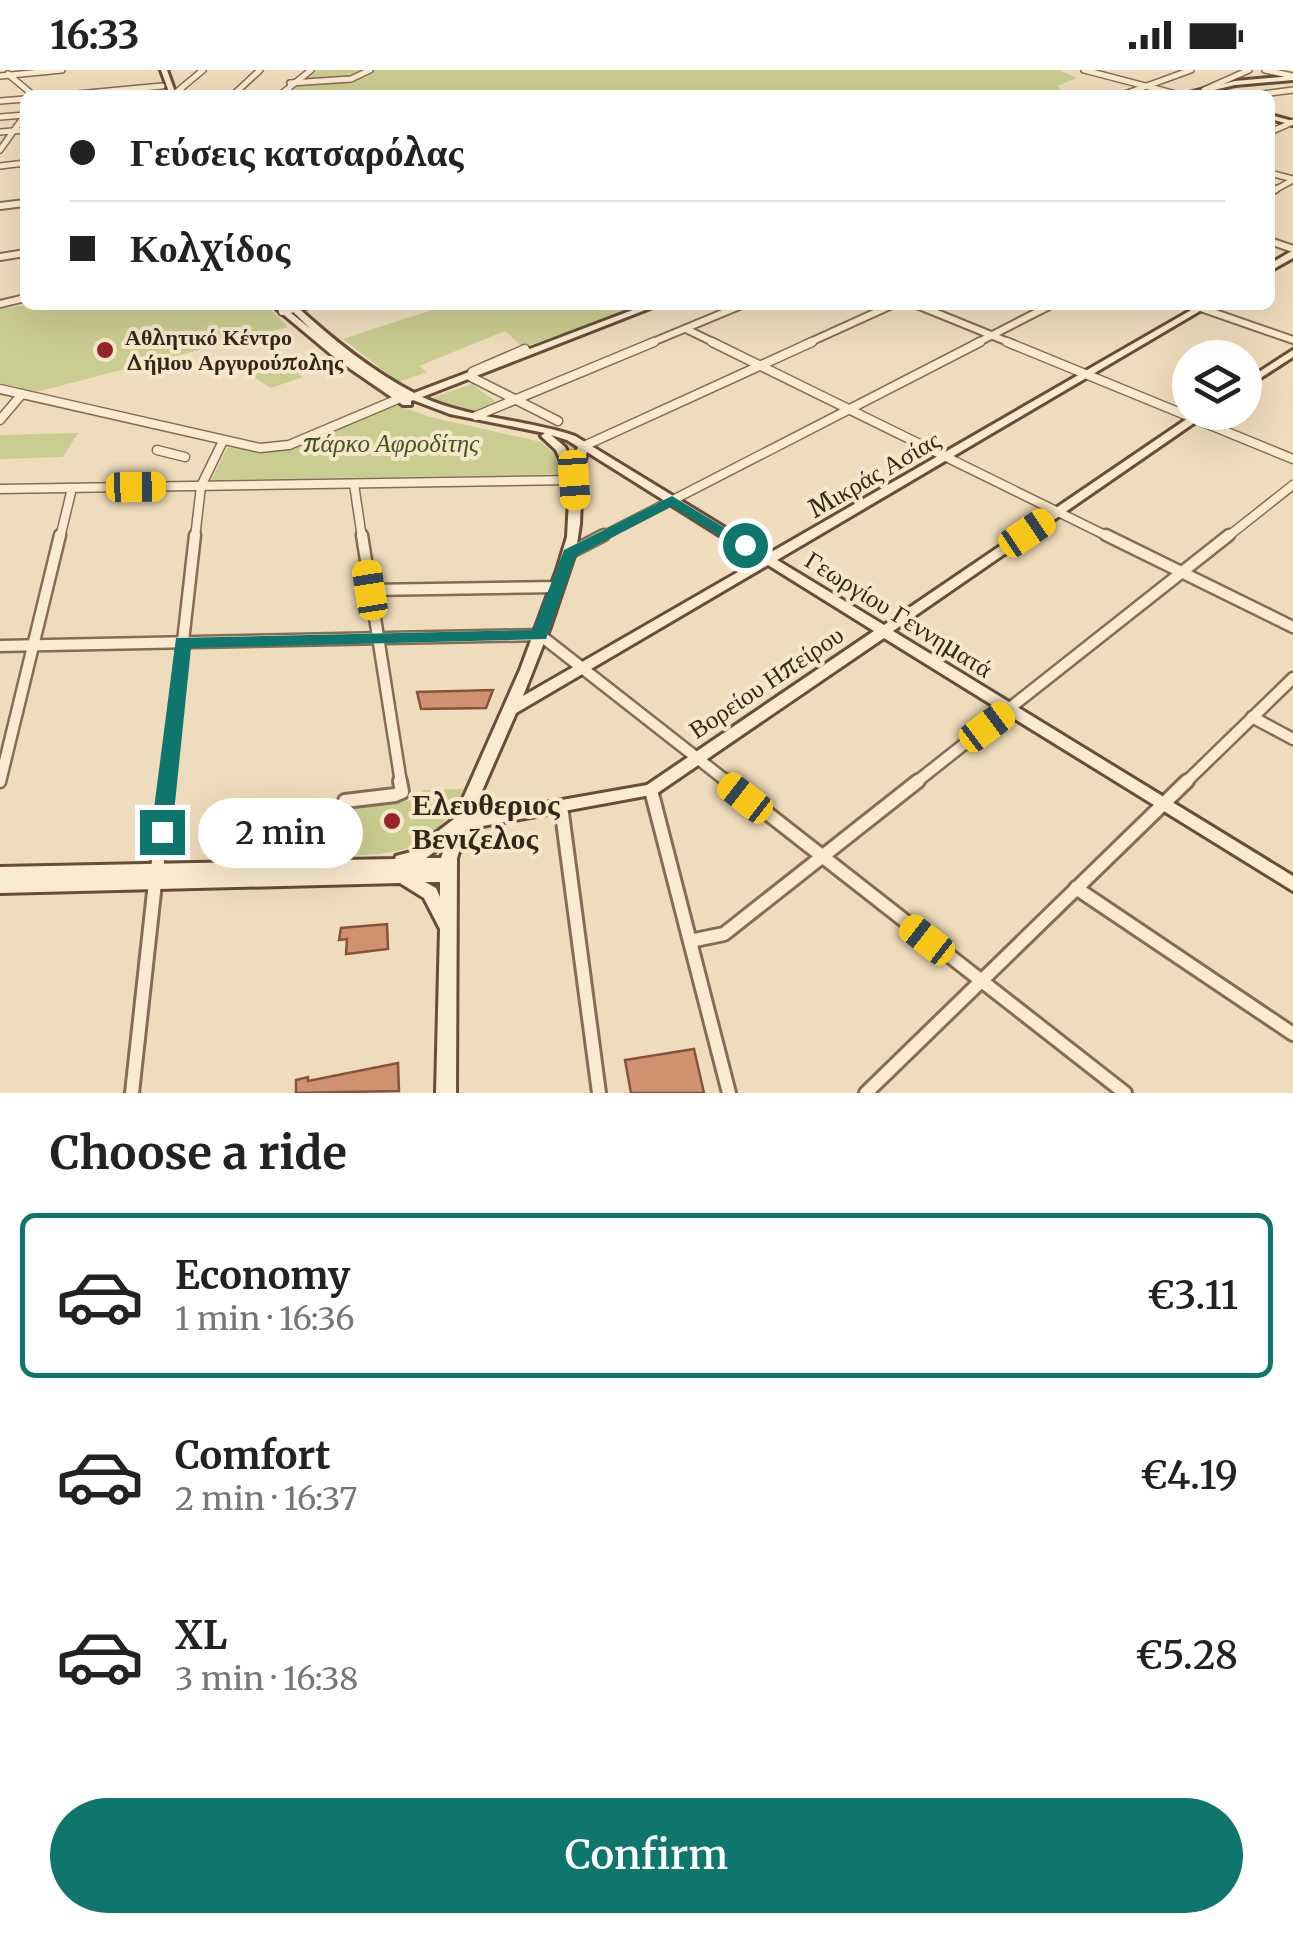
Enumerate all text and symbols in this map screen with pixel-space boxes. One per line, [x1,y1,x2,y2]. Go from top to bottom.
text: 16:33 [50,12,139,59]
text: Γεύσεις κατσαρόλας [130,129,464,176]
text: Κολχίδος [130,225,290,272]
place label: Αθλητικό Κέντρο Δήμου Αργυρούπολης [125,323,344,376]
marker: Αθλητικό Κέντρο Δήμου Αργυρούπολης [94,339,116,361]
map controls [1172,340,1262,430]
button: layers [1172,340,1262,430]
street label: Μικράς Ασίας [802,423,946,525]
park label: πάρκο Αφροδίτης [303,427,480,459]
car [557,449,591,511]
car [106,471,166,503]
car [994,504,1060,562]
route start [723,523,768,568]
street label: Γεωργίου Γεννηματά [799,543,999,685]
car [350,558,390,622]
street label: Βορείου Ηπείρου [682,618,850,746]
car [954,697,1020,757]
car [712,768,778,828]
place label: Ελευθεριος Βενιζελος [412,785,560,857]
callout: 2 min [197,797,362,867]
route end [140,810,185,855]
marker: Ελευθεριος Βενιζελος [381,810,403,832]
text: 2 min [235,813,326,853]
car [894,910,960,970]
text: Choose a ride [50,1125,347,1181]
icon: car [55,1251,145,1341]
text: Economy [175,1252,350,1299]
text: €3.11 [1147,1272,1238,1319]
text: 1 min · 16:36 [175,1299,355,1339]
icon: car [55,1431,145,1521]
text: Comfort [175,1432,331,1479]
text: €4.19 [1140,1452,1238,1499]
text: 2 min · 16:37 [175,1479,357,1519]
icon: car [55,1611,145,1701]
text: XL [175,1612,227,1659]
text: €5.28 [1135,1632,1238,1679]
text: 3 min · 16:38 [175,1659,358,1699]
button: Confirm [50,1798,1243,1913]

